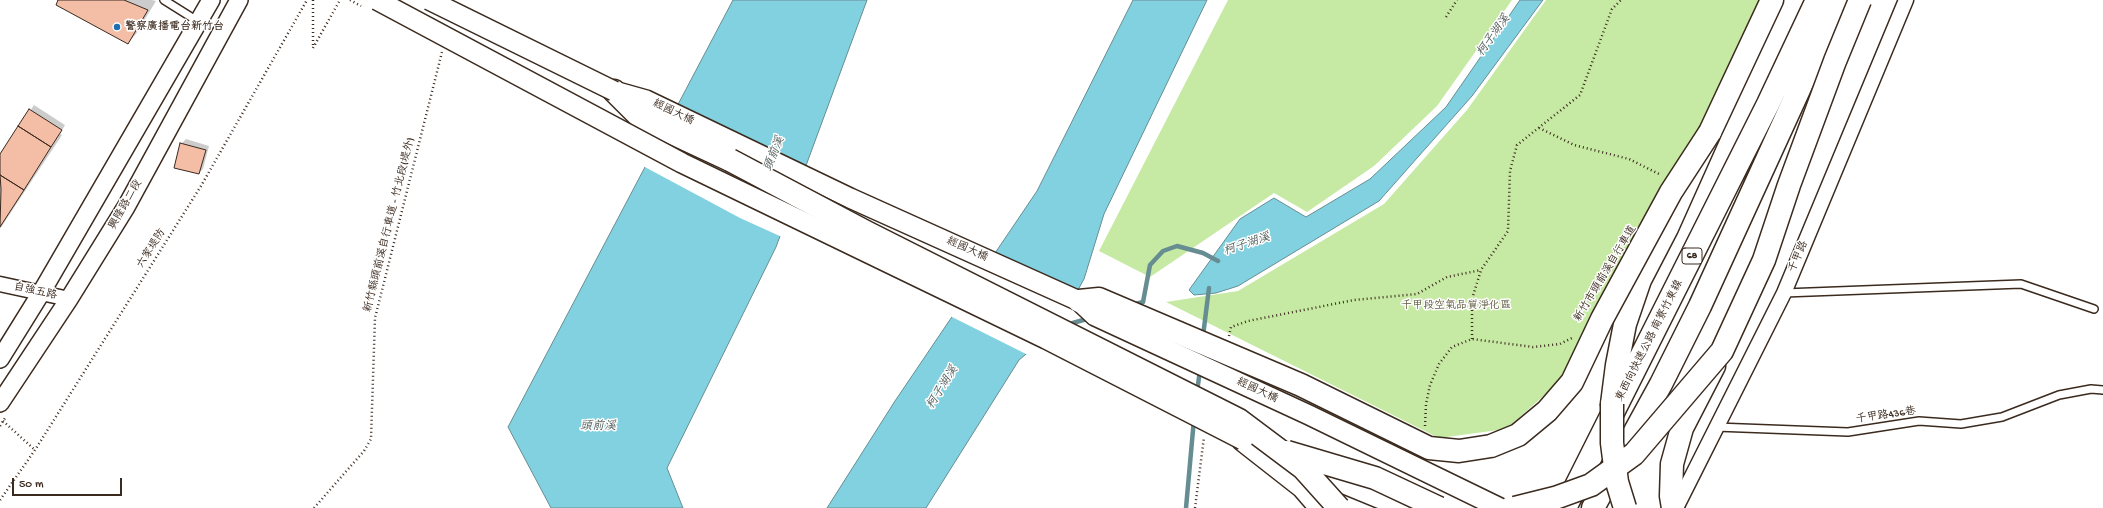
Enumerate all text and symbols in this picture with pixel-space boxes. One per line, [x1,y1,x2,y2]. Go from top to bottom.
water label: 柯子湖溪 [1474,12,1514,60]
place label: 警察廣播電台新竹台 [125,20,224,34]
marker: 警察廣播電台新竹台 [112,22,122,32]
street label: 經國大橋 [650,97,696,129]
water label: 頭前溪 [762,135,788,173]
street label: 新竹縣頭前溪自行車道 - 竹北段(堤外) [362,136,418,314]
street label: 興隆路二段 [107,178,145,232]
street label: 新竹市頭前溪自行車道 [1572,223,1640,325]
street label: 六家堤防 [135,227,169,271]
water label: 柯子湖溪 [1222,231,1272,259]
street label: 經國大橋 [944,235,990,265]
street label: 千甲路 [1786,239,1812,275]
road number: 68 [1682,248,1702,264]
street label: 東西向快速公路 南寮竹東線 [1614,278,1686,404]
street label: 自強五路 [12,281,58,303]
park label: 千甲段空氣品質淨化區 [1401,299,1511,313]
water label: 柯子湖溪 [924,364,962,412]
street label: 經國大橋 [1234,376,1280,406]
street label: 千甲路436巷 [1855,405,1917,427]
water label: 頭前溪 [580,420,616,434]
scale bar [14,470,124,496]
text: 50 m [19,478,44,492]

